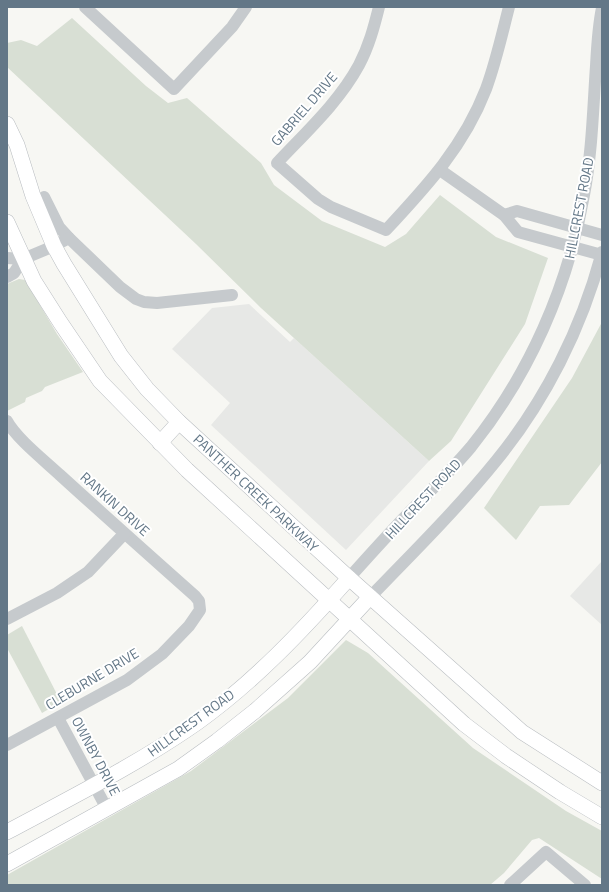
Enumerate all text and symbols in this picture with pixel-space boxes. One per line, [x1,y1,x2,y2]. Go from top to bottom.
street label: GABRIEL DRIVE [265,67,342,150]
street label: HILLCREST ROAD [558,155,599,261]
street label: PANTHER CREEK PARKWAY [189,429,324,557]
street label: HILLCREST ROAD [380,454,465,544]
street label: RANKIN DRIVE [76,467,155,541]
street label: CLEBURNE DRIVE [41,642,143,715]
street label: HILLCREST ROAD [143,684,239,761]
street label: OWNBY DRIVE [67,712,126,799]

